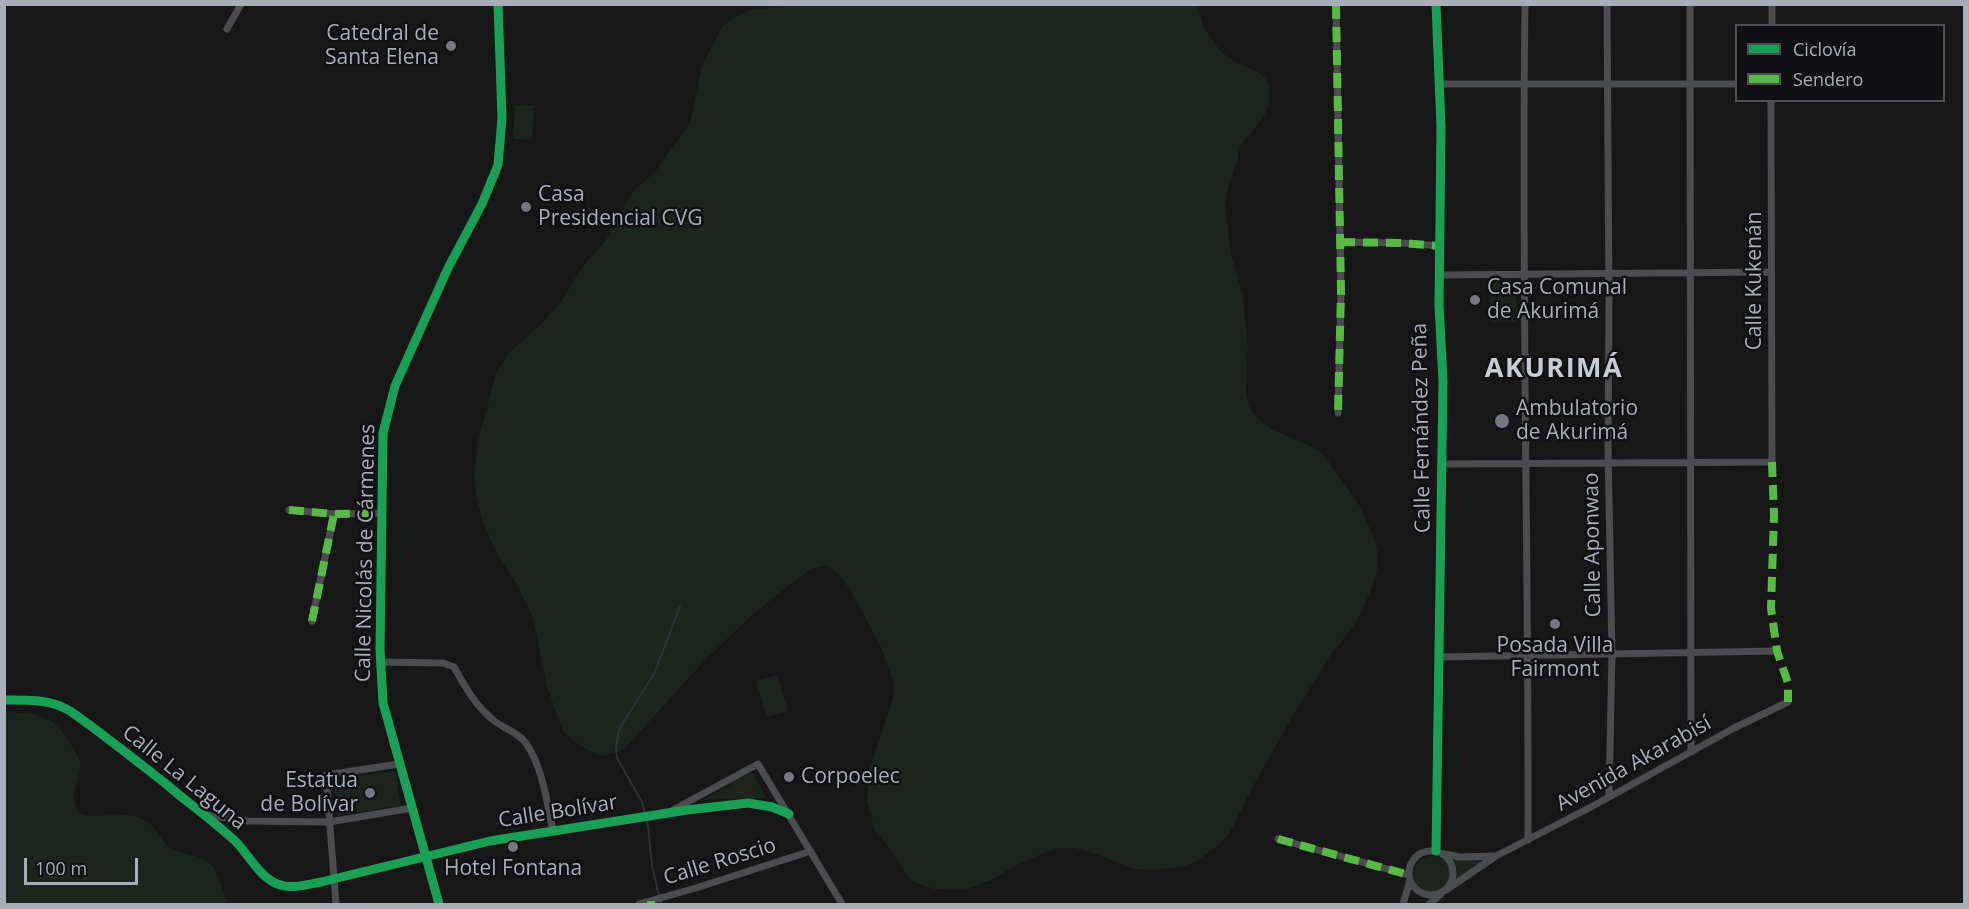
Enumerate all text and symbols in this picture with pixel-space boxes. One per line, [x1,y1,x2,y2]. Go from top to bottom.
place label: Catedral de Santa Elena [325,21,439,71]
legend [1735,24,1945,102]
text: Ciclovía [1793,37,1856,61]
marker: Catedral de Santa Elena [444,39,458,53]
text: Sendero [1793,67,1863,91]
place label: Casa Presidencial CVG [538,182,703,232]
marker: Casa Presidencial CVG [519,200,533,214]
street label: Calle Kukenán [1742,212,1768,350]
place label: Casa Comunal de Akurimá [1487,275,1627,325]
marker: Casa Comunal de Akurimá [1468,293,1482,307]
street label: Calle Fernández Peña [1408,323,1436,533]
district label: AKURIMÁ [1485,353,1623,385]
place label: Ambulatorio de Akurimá [1516,396,1638,446]
marker: Ambulatorio de Akurimá [1493,412,1511,430]
street label: Calle Nicolás de Cármenes [351,424,381,682]
street label: Calle Aponwao [1579,472,1607,618]
marker: Posada Villa Fairmont [1548,617,1562,631]
place label: Posada Villa Fairmont [1496,633,1614,683]
street label: Avenida Akarabisí [1552,711,1716,817]
street label: Calle La Laguna [117,720,251,836]
place label: Corpoelec [801,764,900,790]
place label: Estatua de Bolívar [260,768,358,818]
marker: Corpoelec [782,770,796,784]
marker: Estatua de Bolívar [363,786,377,800]
street label: Calle Bolívar [497,790,619,834]
street label: Calle Roscio [661,833,779,891]
marker: Hotel Fontana [506,840,520,854]
scale bar [27,846,141,884]
text: 100 m [35,856,87,880]
place label: Hotel Fontana [444,856,582,882]

